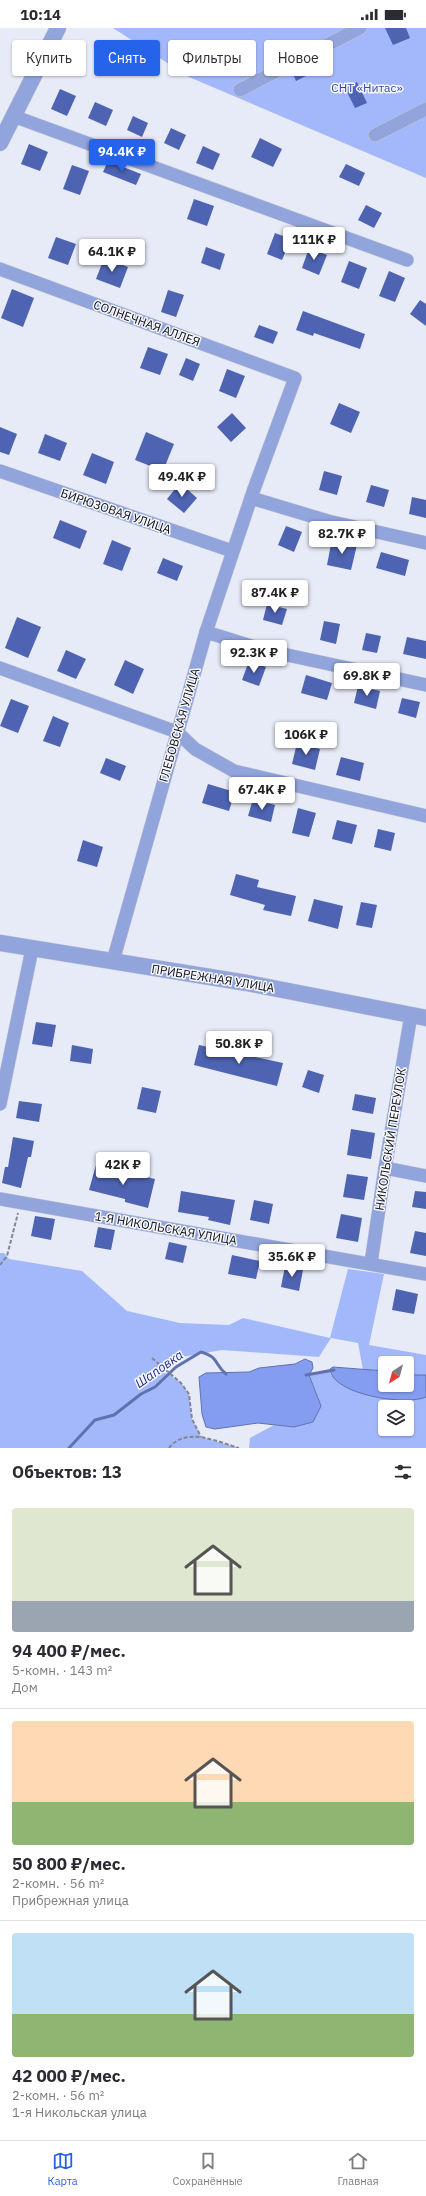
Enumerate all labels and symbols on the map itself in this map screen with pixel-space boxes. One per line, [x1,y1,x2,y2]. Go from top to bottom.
park label: СНТ «Нитас» [331,80,403,95]
pin: 94.4K ₽ [85,139,159,173]
pin: 111K ₽ [281,227,347,261]
pin: 64.1K ₽ [75,239,149,273]
street label: СОЛНЕЧНАЯ АЛЛЕЯ [92,297,202,349]
pin: 49.4K ₽ [145,464,219,498]
street label: БИРЮЗОВАЯ УЛИЦА [59,485,174,537]
pin: 82.7K ₽ [305,521,379,555]
pin: 87.4K ₽ [238,580,312,614]
pin: 92.3K ₽ [217,640,291,674]
pin: 69.8K ₽ [330,663,404,697]
street label: ГЛЕБОВСКАЯ УЛИЦА [156,666,203,784]
pin: 106K ₽ [273,722,339,756]
pin: 67.4K ₽ [225,777,299,811]
street label: ПРИБРЕЖНАЯ УЛИЦА [151,961,276,995]
pin: 50.8K ₽ [202,1031,276,1065]
street label: НИКОЛЬСКИЙ ПЕРЕУЛОК [371,1066,409,1212]
pin: 42K ₽ [95,1152,151,1186]
street label: 1-Я НИКОЛЬСКАЯ УЛИЦА [94,1208,239,1248]
pin: 35.6K ₽ [255,1244,329,1278]
water label: Шаповка [132,1346,186,1392]
north arrow [378,1356,414,1392]

